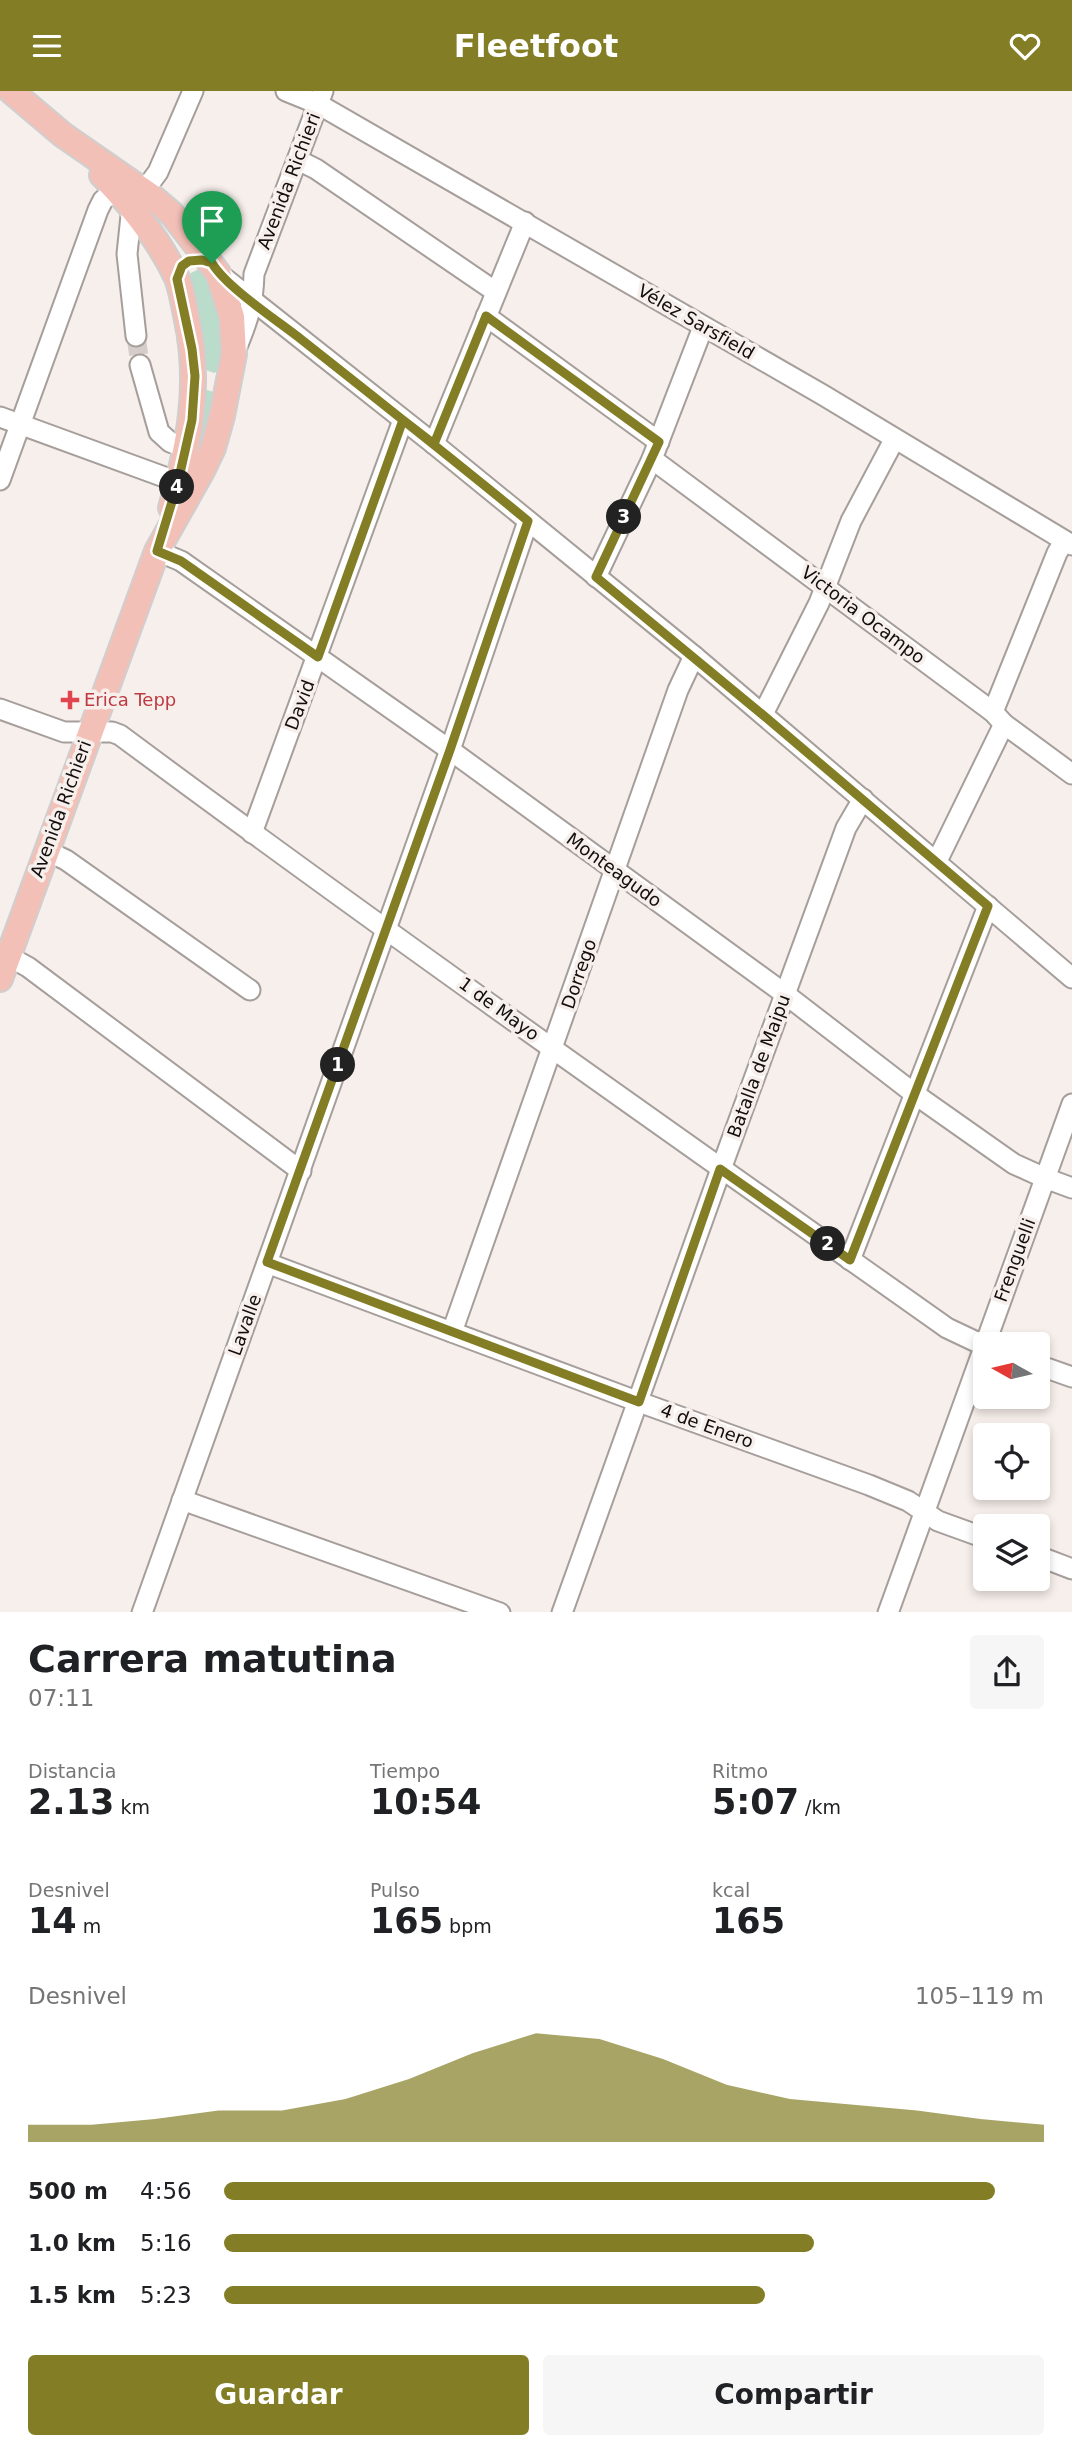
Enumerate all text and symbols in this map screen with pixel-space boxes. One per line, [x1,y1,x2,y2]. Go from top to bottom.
icon: menu [28,27,66,65]
text: Fleetfoot [454,27,618,65]
icon: heart [1006,27,1044,65]
street label: Avenida Richieri [253,109,324,252]
pin [182,191,242,263]
icon: arrive [193,202,231,240]
street label: Vélez Sarsfield [634,280,758,363]
pin: 4 [160,469,194,505]
text: 4 [170,475,183,497]
pin: 3 [606,499,642,535]
text: 3 [617,505,630,527]
street label: Victoria Ocampo [797,561,929,668]
street label: David [280,677,319,733]
place label: Erica Tepp [84,689,176,710]
marker: Erica Tepp [62,692,78,708]
street label: Avenida Richieri [26,737,95,880]
street label: Monteagudo [563,828,666,911]
street label: Dorrego [557,936,600,1012]
street label: 1 de Mayo [455,973,543,1045]
street label: Batalla de Maipu [723,991,794,1140]
pin: 1 [320,1047,356,1083]
text: 1 [331,1053,344,1075]
street label: Frenguelli [990,1215,1039,1305]
pin: 2 [810,1227,846,1261]
text: 2 [821,1232,834,1254]
street label: Lavalle [224,1291,265,1358]
north arrow [973,1332,1050,1409]
map controls [973,1332,1050,1591]
street label: 4 de Enero [658,1399,756,1452]
button: locate [973,1423,1050,1500]
button: layers [973,1514,1050,1591]
button: share [970,1635,1044,1709]
text: Carrera matutina [28,1637,397,1681]
text: 07:11 [28,1685,94,1711]
text: Distancia [28,1760,116,1782]
text: Tiempo [370,1760,440,1782]
text: Ritmo [712,1760,768,1782]
text: 2.13 [28,1782,114,1822]
text: 10:54 [370,1782,481,1822]
text: 5:07 [712,1782,799,1822]
text: km [114,1796,150,1818]
text: /km [799,1796,841,1818]
text: Desnivel [28,1879,110,1901]
text: Pulso [370,1879,420,1901]
text: kcal [712,1879,750,1901]
text: 14 [28,1901,77,1941]
text: 165 [370,1901,443,1941]
text: 165 [712,1901,785,1941]
text: m [77,1915,101,1937]
text: bpm [443,1915,492,1937]
text: Desnivel [28,1983,127,2009]
text: 105–119 m [915,1983,1044,2009]
text: 500 m [28,2178,108,2204]
text: 4:56 [140,2178,192,2204]
text: 1.0 km [28,2230,116,2256]
text: 5:16 [140,2230,192,2256]
text: 1.5 km [28,2282,116,2308]
text: 5:23 [140,2282,192,2308]
button: Guardar [28,2355,529,2435]
button: Compartir [543,2355,1044,2435]

